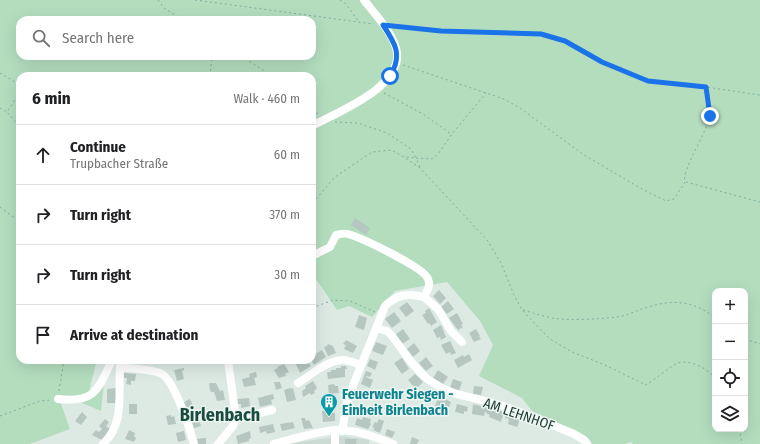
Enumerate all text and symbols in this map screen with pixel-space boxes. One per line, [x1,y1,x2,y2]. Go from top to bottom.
search box [16,16,316,60]
icon: search [30,27,52,49]
text: Search here [62,29,134,47]
route start [381,67,399,85]
text: 6 min [32,88,71,109]
text: Walk · 460 m [233,91,300,106]
route end [701,107,719,125]
text: Continue [70,138,126,156]
icon: ahead [32,144,54,166]
text: 60 m [274,147,300,162]
text: Trupbacher Straße [70,156,168,171]
icon: right [32,204,54,226]
text: Turn right [70,206,131,224]
text: 370 m [269,207,300,222]
icon: right [32,264,54,286]
text: Turn right [70,266,131,284]
text: 30 m [274,267,300,282]
map controls [712,288,748,432]
button: + [712,288,748,324]
icon: arrive [32,324,54,346]
button: − [712,324,748,360]
text: Arrive at destination [70,326,198,344]
button: locate [712,360,748,396]
place label: Feuerwehr Siegen - Einheit Birlenbach [342,386,454,419]
building icon: Feuerwehr Siegen - Einheit Birlenbach [319,392,339,417]
street label: AM LEHNHOF [481,394,556,435]
button: layers [712,396,748,432]
district label: Birlenbach [180,404,260,426]

